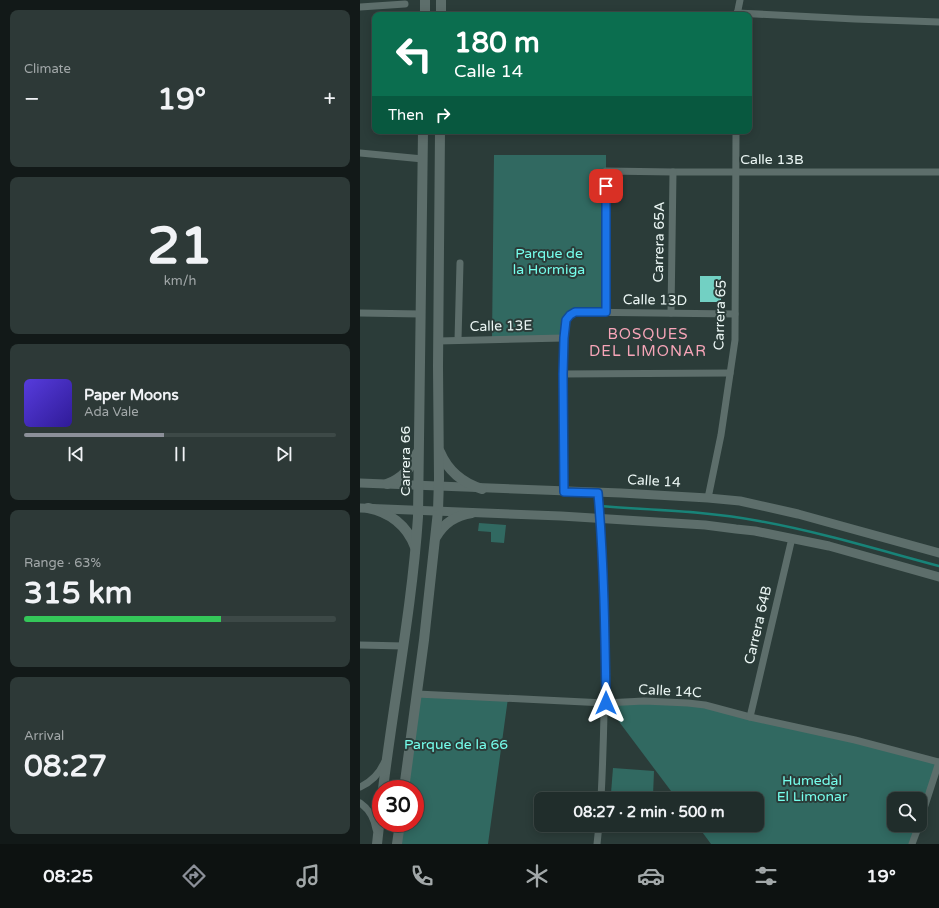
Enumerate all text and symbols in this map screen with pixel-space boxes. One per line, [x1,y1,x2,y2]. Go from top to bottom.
text: 180 m [454,26,540,60]
icon: left [388,28,440,80]
text: Calle 14 [454,60,523,82]
text: Climate [24,61,71,77]
text: 19° [157,81,206,118]
text: − [24,86,40,112]
text: + [324,86,336,112]
icon: right [432,104,454,126]
text: Then [388,106,424,124]
street label: Calle 13B [740,151,804,168]
pin [589,169,623,203]
icon: arrive [595,175,617,197]
street label: Carrera 65A [650,201,668,283]
text: 21 [147,215,213,278]
park label: Parque de la Hormiga [513,245,585,278]
text: km/h [164,273,196,289]
street label: Carrera 65 [710,279,730,351]
street label: Calle 13D [623,291,687,309]
street label: Calle 13E [470,317,533,335]
district label: BOSQUES DEL LIMONAR [589,325,707,360]
text: Paper Moons [84,386,179,404]
text: Ada Vale [84,404,139,420]
street label: Carrera 66 [397,426,414,496]
icon: previous [65,443,87,465]
icon: pause [169,443,191,465]
icon: next [273,443,295,465]
street label: Calle 14 [627,471,681,491]
text: Range · 63% [24,555,101,571]
text: 315 km [24,575,132,612]
street label: Carrera 64B [741,584,775,666]
street label: Calle 14C [638,681,702,701]
position arrow [585,682,627,724]
text: Arrival [24,728,64,744]
park label: Parque de la 66 [404,736,508,753]
text: 08:27 [24,748,107,785]
park label: Humedal El Limonar [777,772,848,805]
speed limit sign: 30 [372,780,424,832]
map controls [887,792,927,832]
button: search [887,792,927,832]
text: 08:27 · 2 min · 500 m [574,803,724,821]
icon: directions [180,862,208,890]
icon: music [294,862,322,890]
icon: phone [408,862,436,890]
icon: climate [523,862,551,890]
icon: car [637,862,665,890]
icon: filters [752,862,780,890]
text: 08:25 [43,865,93,887]
text: 19° [866,865,896,887]

